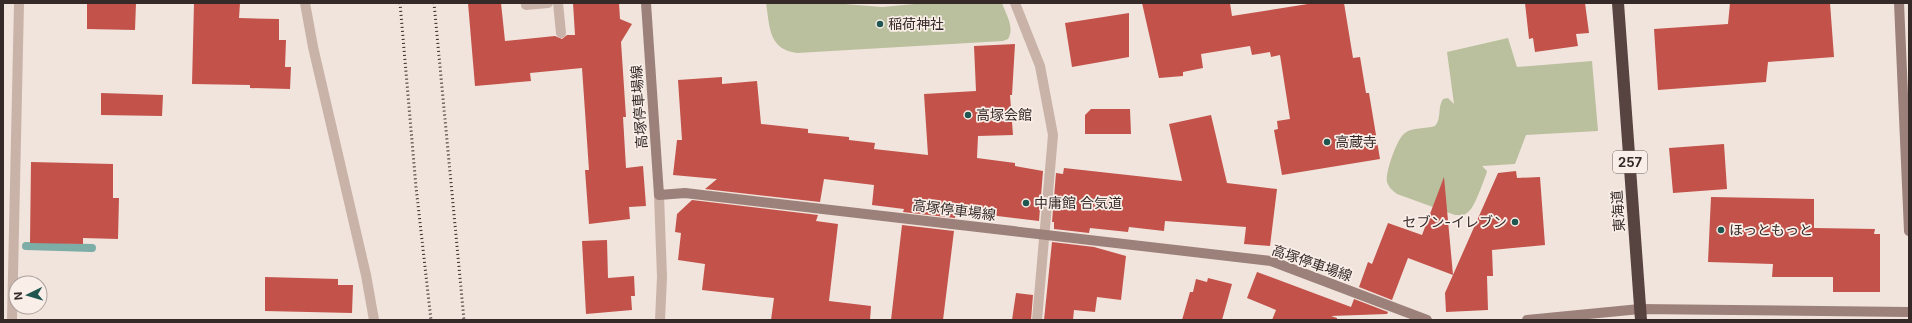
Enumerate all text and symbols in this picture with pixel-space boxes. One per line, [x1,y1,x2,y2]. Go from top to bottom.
place label: 稲荷神社 [888,15,944,32]
marker: 稲荷神社 [875,19,885,29]
street label: 高塚停車場線 [627,65,650,150]
place label: 高塚会館 [976,106,1032,123]
marker: 高塚会館 [963,110,973,120]
place label: 高蔵寺 [1335,133,1377,150]
marker: 高蔵寺 [1322,137,1332,147]
road number: 257 [1613,151,1647,173]
street label: 東海道 [1608,189,1627,233]
place label: 中庸館 合気道 [1034,194,1122,211]
street label: 高塚停車場線 [911,196,997,223]
marker: 中庸館 合気道 [1021,198,1031,208]
place label: セブン-イレブン [1403,213,1507,230]
marker: セブン-イレブン [1510,217,1520,227]
place label: ほっともっと [1729,221,1813,238]
marker: ほっともっと [1716,225,1726,235]
street label: 高塚停車場線 [1270,241,1355,284]
north arrow [8,275,48,315]
text: N [11,291,25,301]

